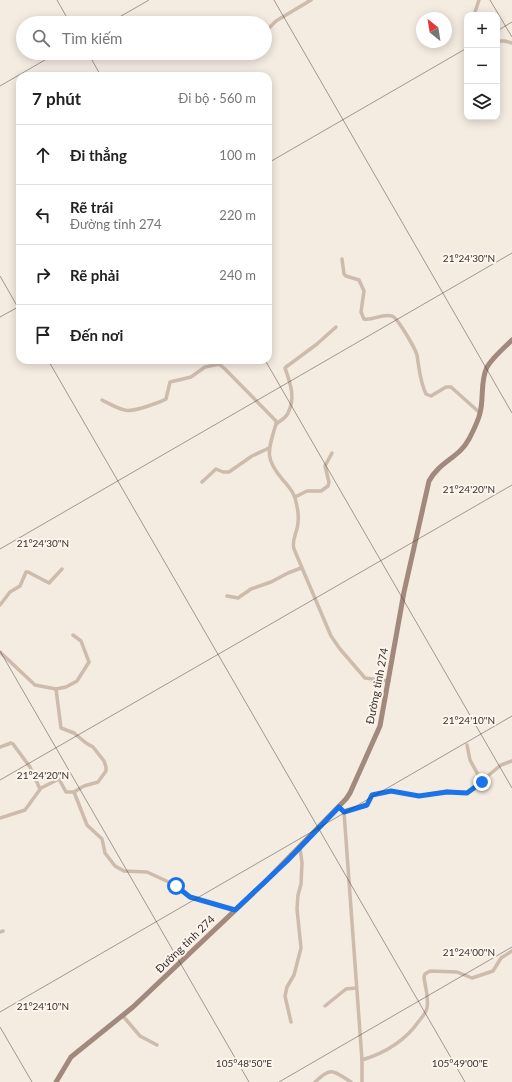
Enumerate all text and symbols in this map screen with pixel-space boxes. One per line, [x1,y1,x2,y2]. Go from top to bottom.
north arrow [416,12,452,48]
map controls [464,12,500,120]
button: + [464,12,500,48]
search box [16,16,272,60]
icon: search [30,27,52,49]
text: Tìm kiếm [62,29,122,47]
button: − [464,48,500,84]
button: layers [464,84,500,120]
text: 7 phút [32,88,81,109]
text: Đi bộ · 560 m [178,90,256,106]
icon: ahead [32,144,54,166]
text: Đi thẳng [70,146,127,164]
text: 100 m [219,147,256,163]
text: Rẽ trái [70,198,113,216]
icon: left [32,204,54,226]
text: 220 m [219,207,256,223]
text: Đường tỉnh 274 [70,216,162,232]
text: 21°24'30"N [443,252,495,264]
icon: right [32,264,54,286]
text: Rẽ phải [70,266,119,284]
text: 240 m [219,267,256,283]
icon: arrive [32,324,54,346]
text: Đến nơi [70,326,123,344]
text: 21°24'20"N [443,483,495,495]
text: 21°24'30"N [17,537,69,549]
street label: Đường tỉnh 274 [363,646,390,725]
text: 21°24'10"N [443,714,495,726]
text: 21°24'20"N [17,769,69,781]
route end [473,773,491,791]
route start [167,877,185,895]
street label: Đường tỉnh 274 [152,912,217,975]
text: 21°24'00"N [443,946,495,958]
text: 21°24'10"N [17,1000,69,1012]
text: 105°48'50"E [216,1057,272,1069]
text: 105°49'00"E [432,1057,488,1069]

